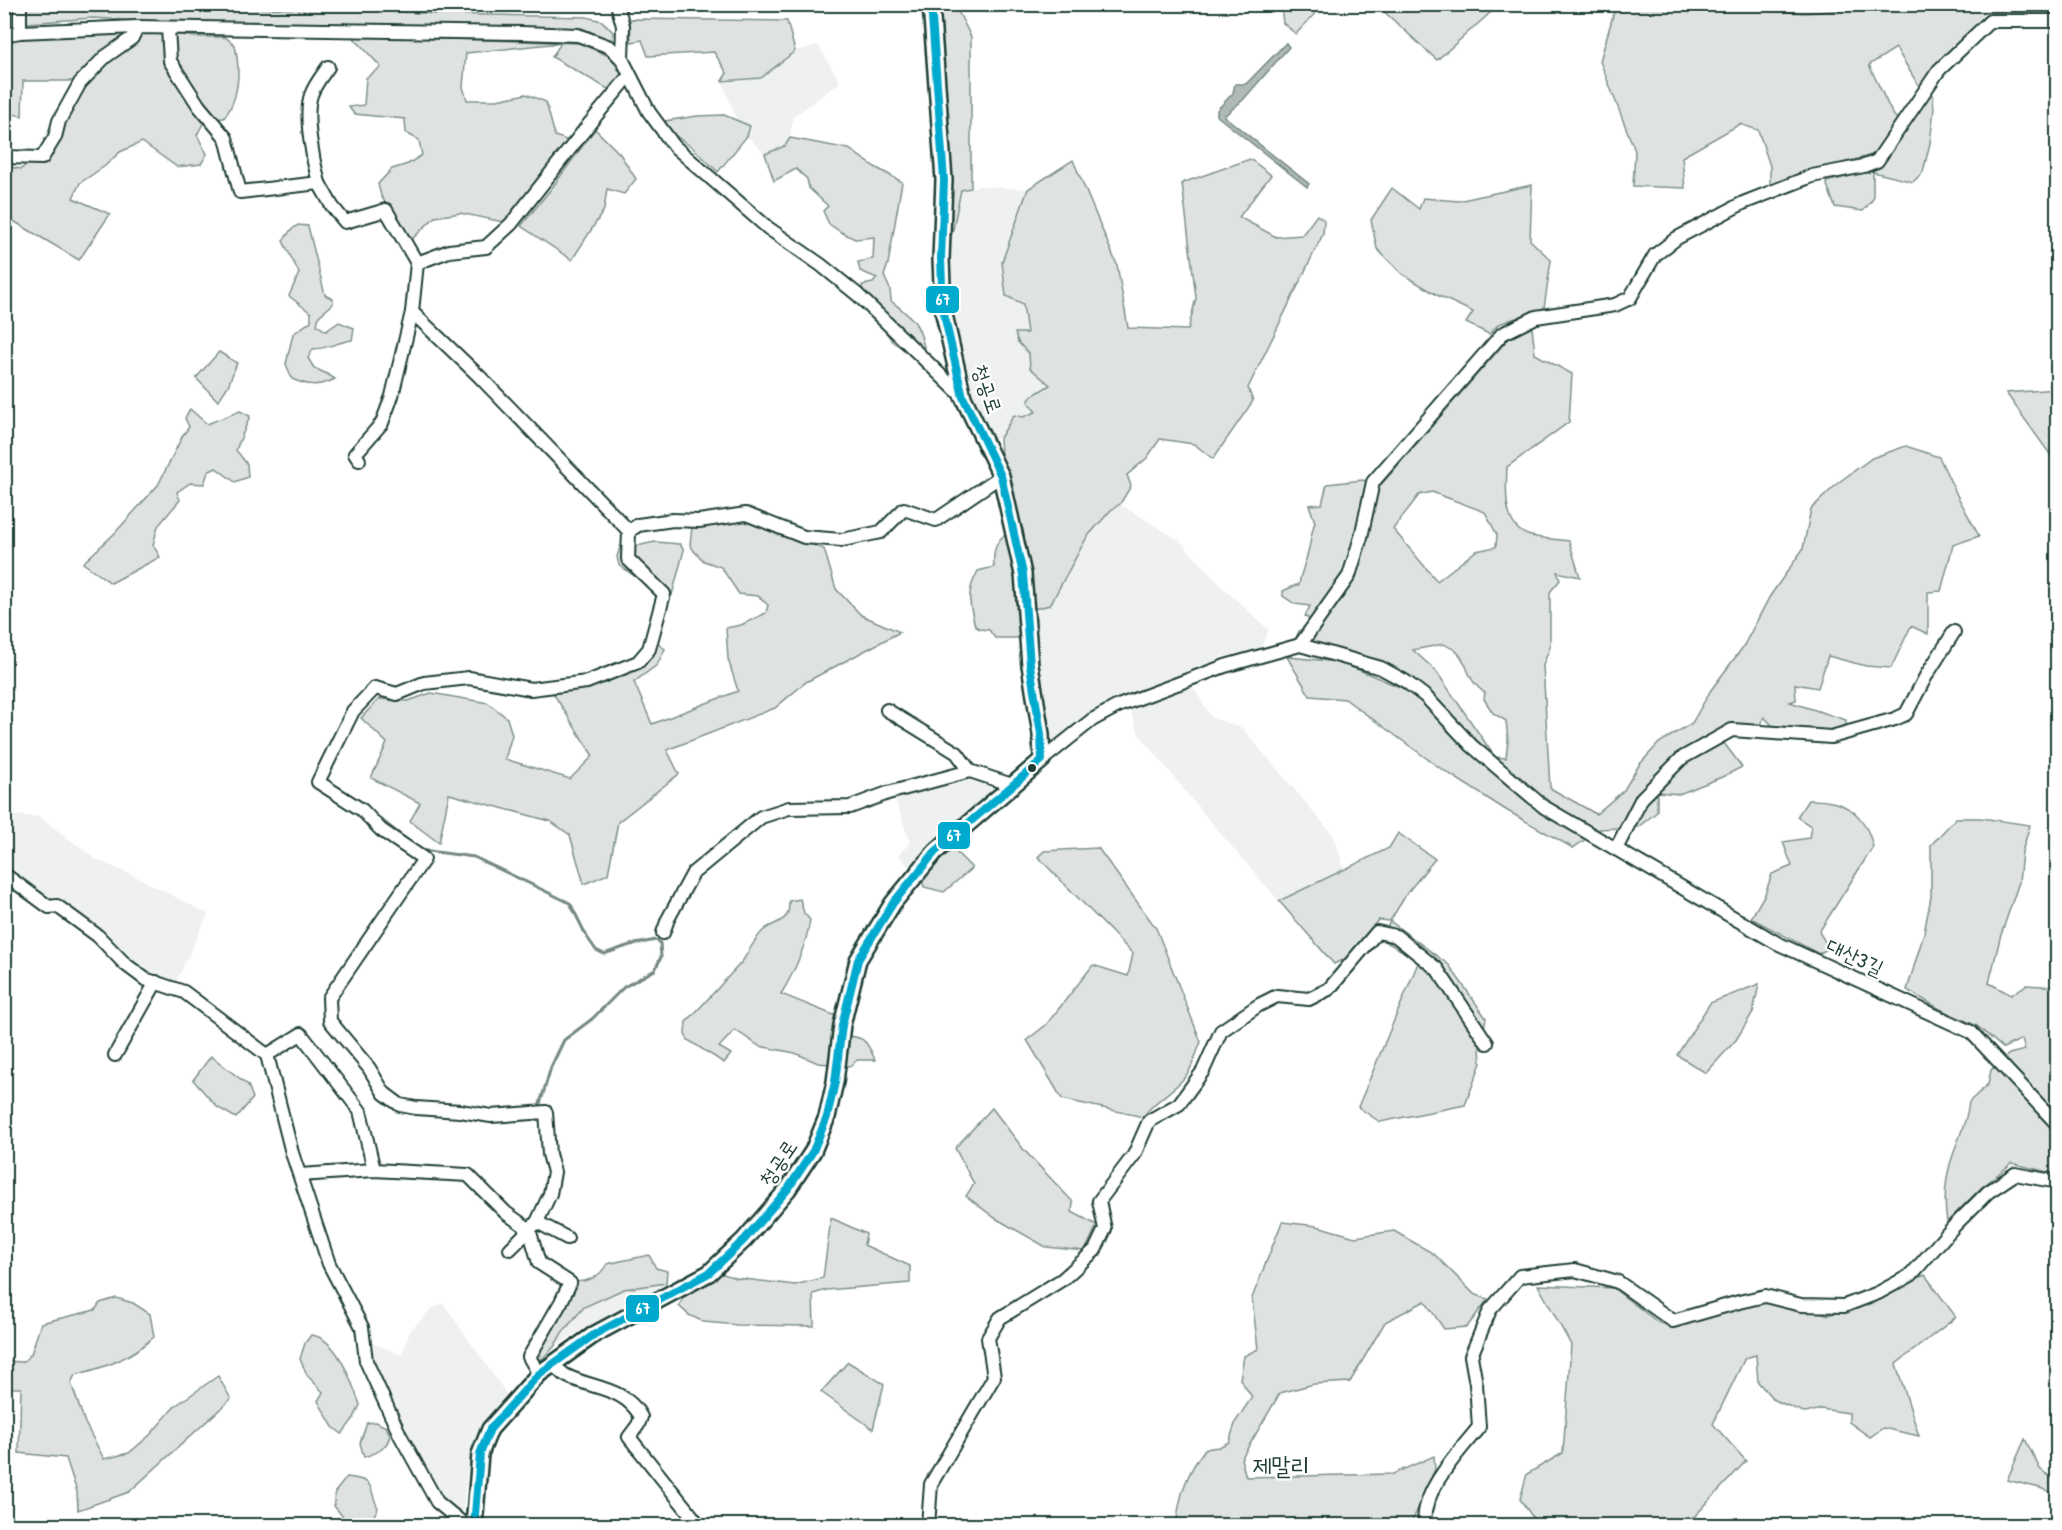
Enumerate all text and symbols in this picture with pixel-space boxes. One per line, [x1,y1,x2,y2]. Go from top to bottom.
line badge: 67 [925,285,960,314]
text: 67 [936,288,950,310]
street label: 청공로 [966,360,1009,418]
unlabelled marker [1026,762,1038,774]
line badge: 67 [937,821,971,850]
text: 67 [947,824,961,846]
street label: 대산3길 [1822,931,1889,982]
street label: 청공로 [751,1134,804,1192]
line badge: 67 [625,1294,660,1323]
text: 67 [636,1297,650,1319]
district label: 제말리 [1252,1449,1310,1481]

